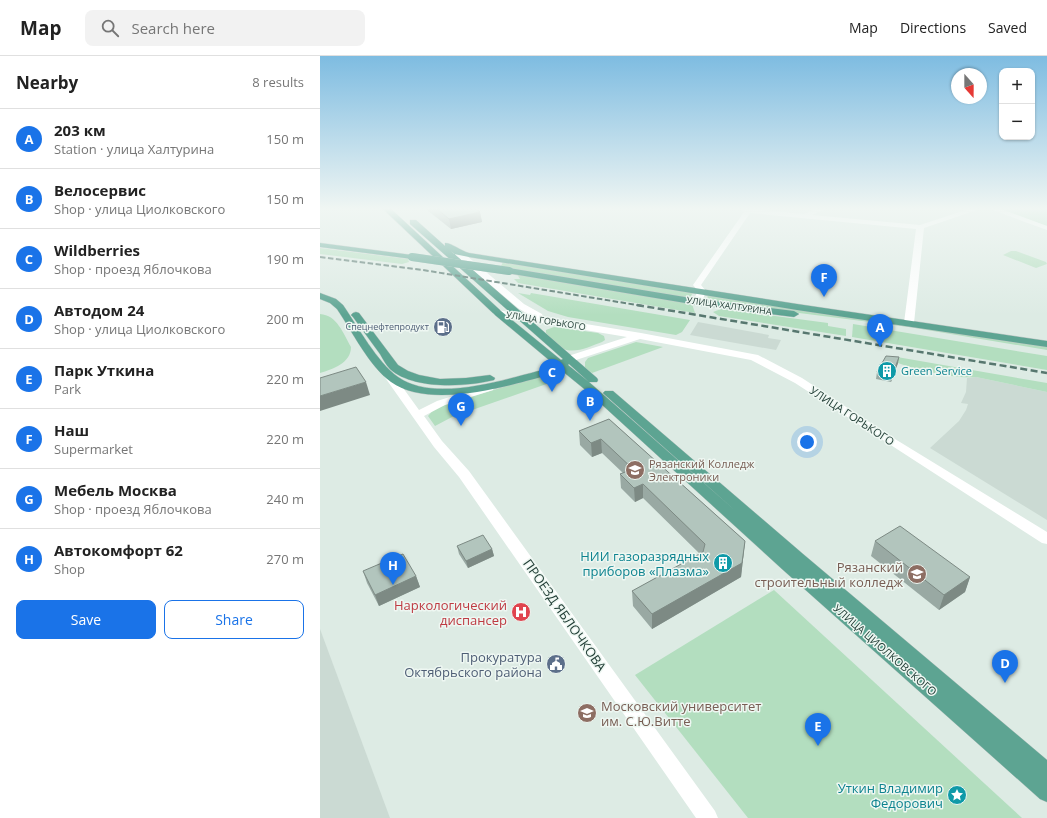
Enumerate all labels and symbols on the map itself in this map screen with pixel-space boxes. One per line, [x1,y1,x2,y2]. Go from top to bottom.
north arrow [951,68,987,104]
pin: F [811,264,837,297]
street label: УЛИЦА ХАЛТУРИНА [686,293,773,318]
street label: УЛИЦА ГОРЬКОГО [505,308,587,333]
pin: A [867,314,893,347]
fuel station icon: Спецнефтепродукт [432,316,454,338]
place label: Спецнефтепродукт [346,320,430,333]
pin: C [539,359,565,392]
building icon: Green Service [876,360,898,382]
place label: Green Service [901,363,972,378]
street label: УЛИЦА ГОРЬКОГО [807,383,898,449]
pin: B [577,388,603,421]
pin: G [448,393,474,426]
your location [797,432,817,452]
place label: Рязанский Колледж Электроники [649,456,755,484]
school or university icon: Рязанский Колледж Электроники [624,459,646,481]
place label: НИИ газоразрядных приборов «Плазма» [580,547,709,580]
pin: H [380,552,406,585]
building icon: НИИ газоразрядных приборов «Плазма» [712,552,734,574]
street label: ПРОЕЗД ЯБЛОЧКОВА [519,555,611,676]
place label: Рязанский строительный колледж [754,558,903,591]
school or university icon: Рязанский строительный колледж [906,563,928,585]
place label: Наркологический диспансер [394,596,507,629]
hospital icon: Наркологический диспансер [510,601,532,623]
street label: УЛИЦА ЦИОЛКОВСКОГО [830,601,940,699]
place label: Прокуратура Октябрьского района [404,648,542,681]
pin: D [992,650,1018,683]
public building icon: Прокуратура Октябрьского района [545,653,567,675]
place label: Московский университет им. С.Ю.Витте [601,697,761,730]
school or university icon: Московский университет им. С.Ю.Витте [576,702,598,724]
pin: E [805,713,831,746]
place label: Уткин Владимир Федорович [838,779,943,812]
place icon: Уткин Владимир Федорович [946,784,968,806]

